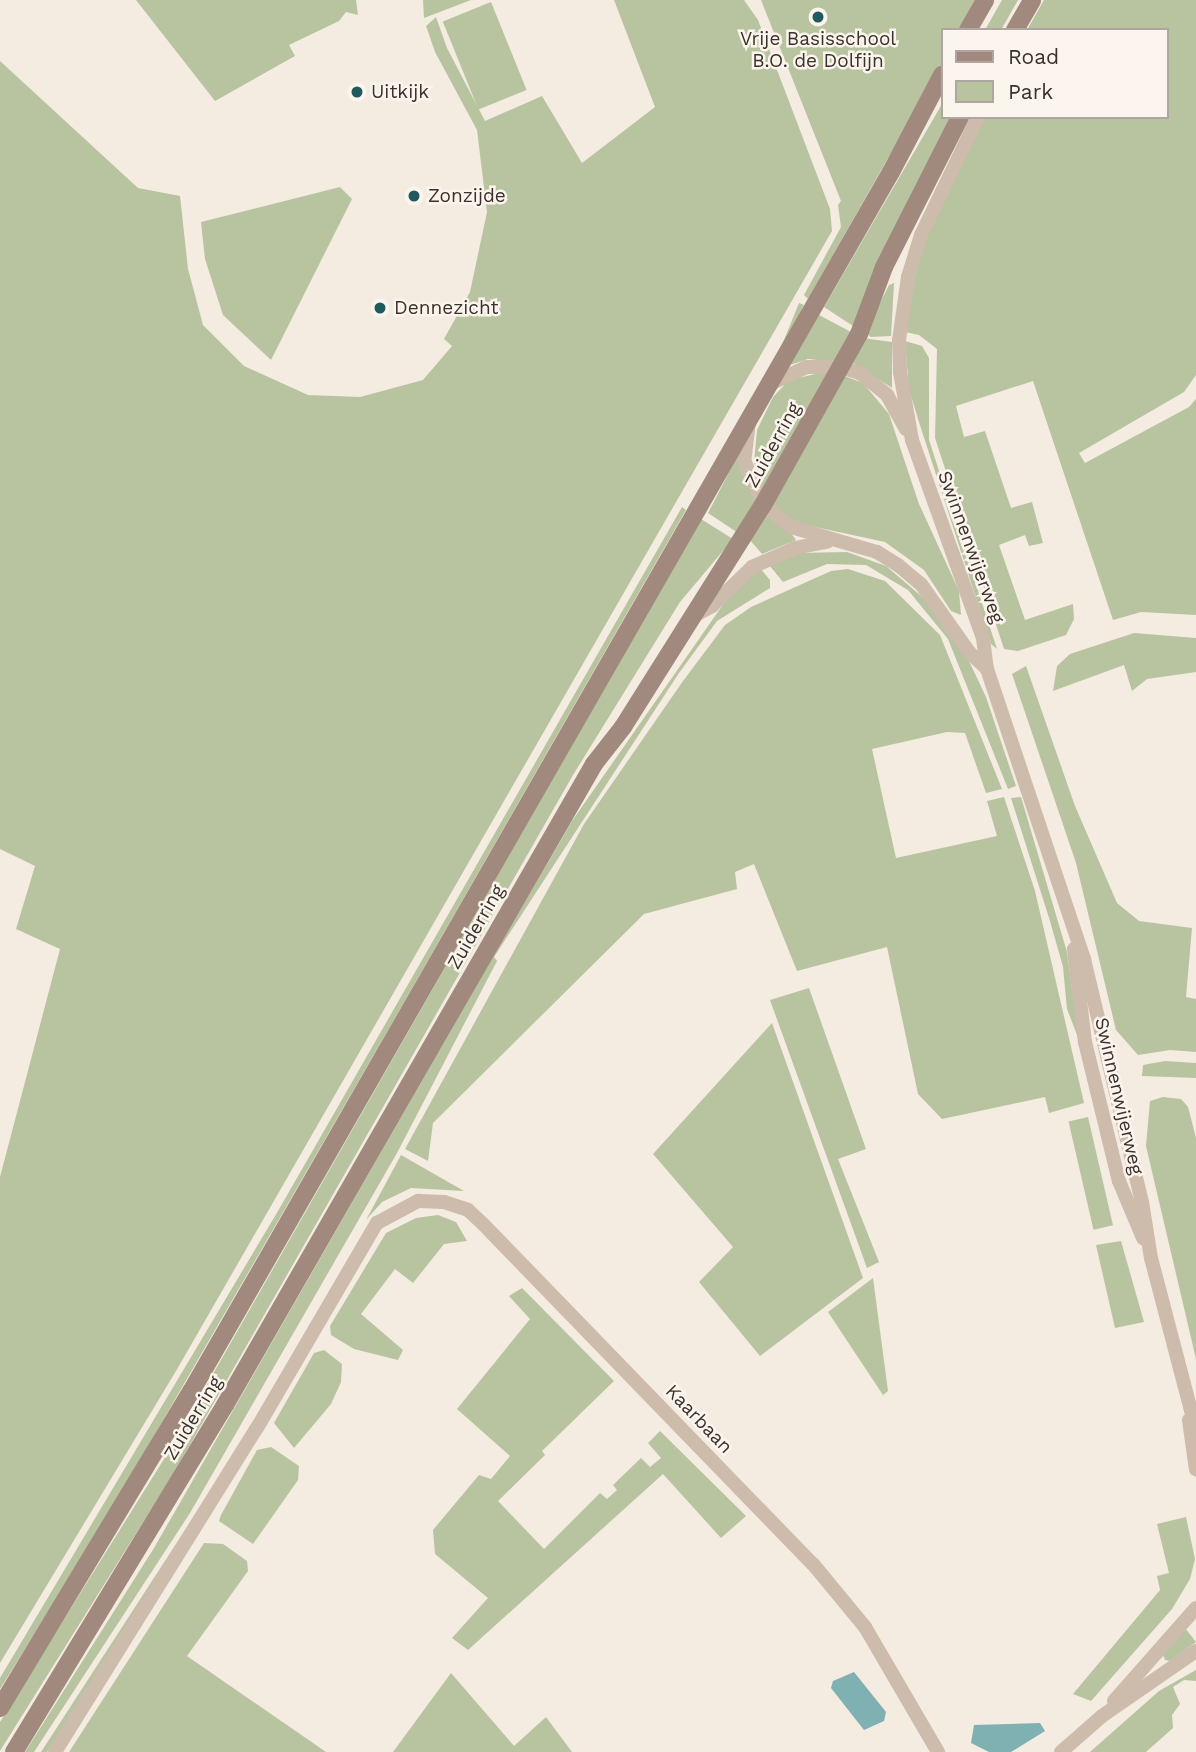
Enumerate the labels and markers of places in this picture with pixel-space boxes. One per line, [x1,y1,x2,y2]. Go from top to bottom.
marker: Vrije Basisschool B.O. de Dolfijn [810,9,826,25]
place label: Vrije Basisschool B.O. de Dolfijn [740,28,896,72]
place label: Uitkijk [371,81,429,103]
marker: Uitkijk [349,84,365,100]
place label: Zonzijde [428,185,506,207]
marker: Zonzijde [406,188,422,204]
place label: Dennezicht [394,297,499,319]
marker: Dennezicht [372,300,388,316]

